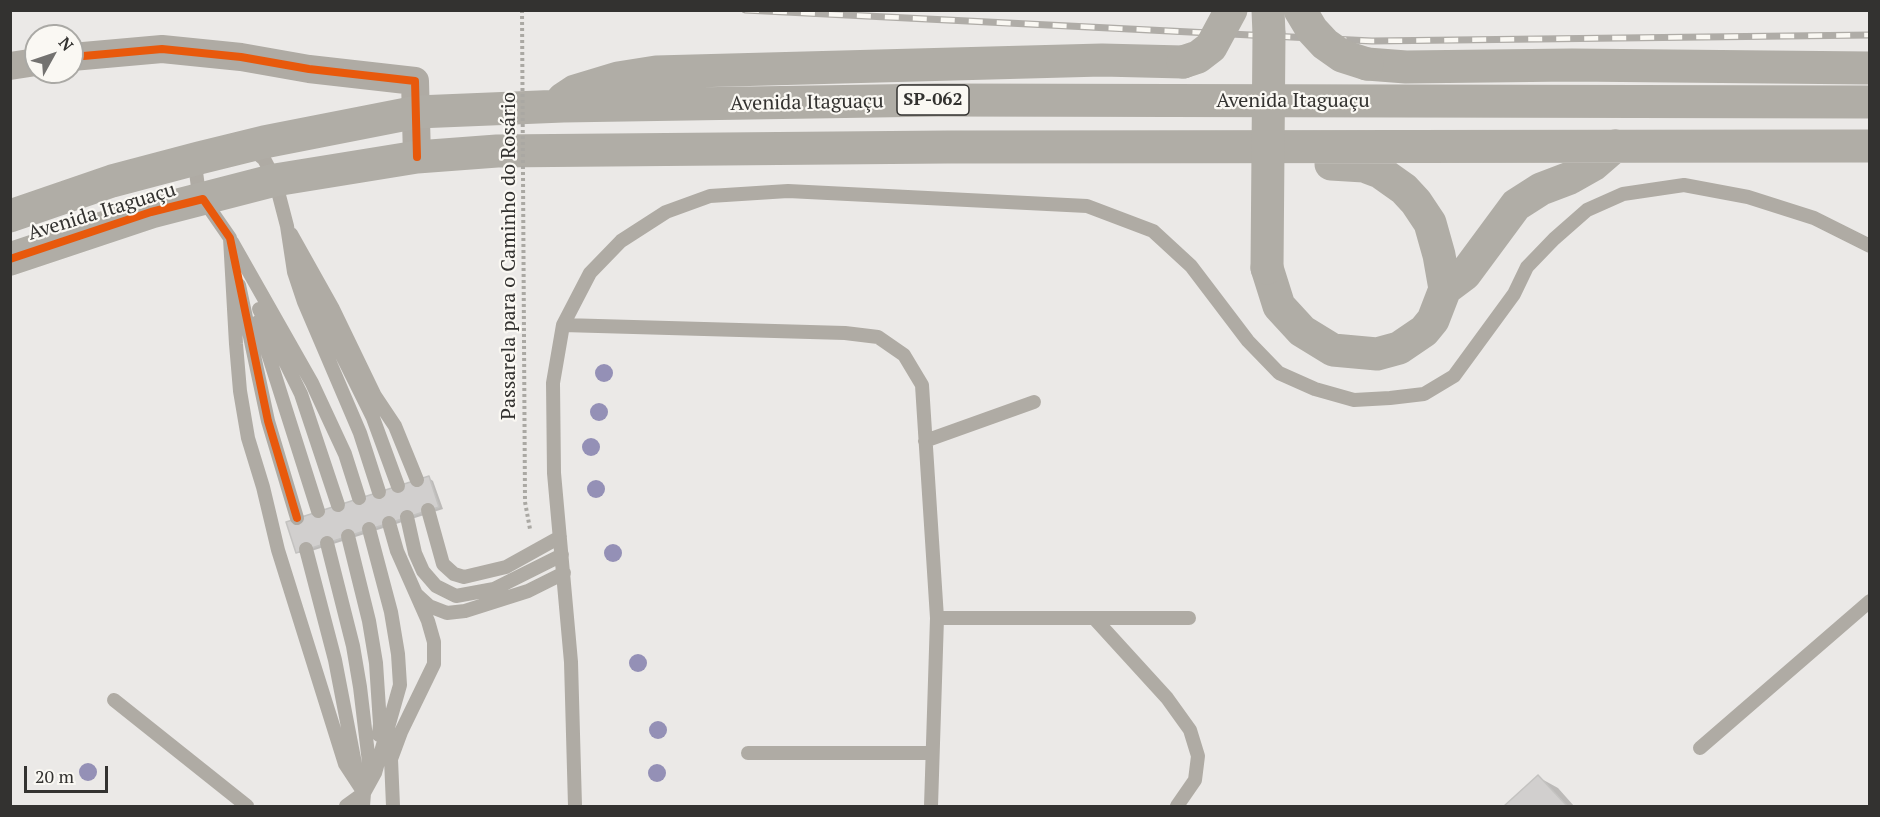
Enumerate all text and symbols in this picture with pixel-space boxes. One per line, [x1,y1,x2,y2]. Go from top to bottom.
north arrow [24,24,84,84]
text: N [54,32,79,55]
road number: SP-062 [897,85,969,115]
street label: Avenida Itaguaçu [1216,89,1370,113]
street label: Avenida Itaguaçu [730,90,884,116]
street label: Passarela para o Caminho do Rosário [497,92,521,420]
street label: Avenida Itaguaçu [25,178,179,246]
scale bar [27,754,111,792]
text: 20 m [35,764,74,788]

